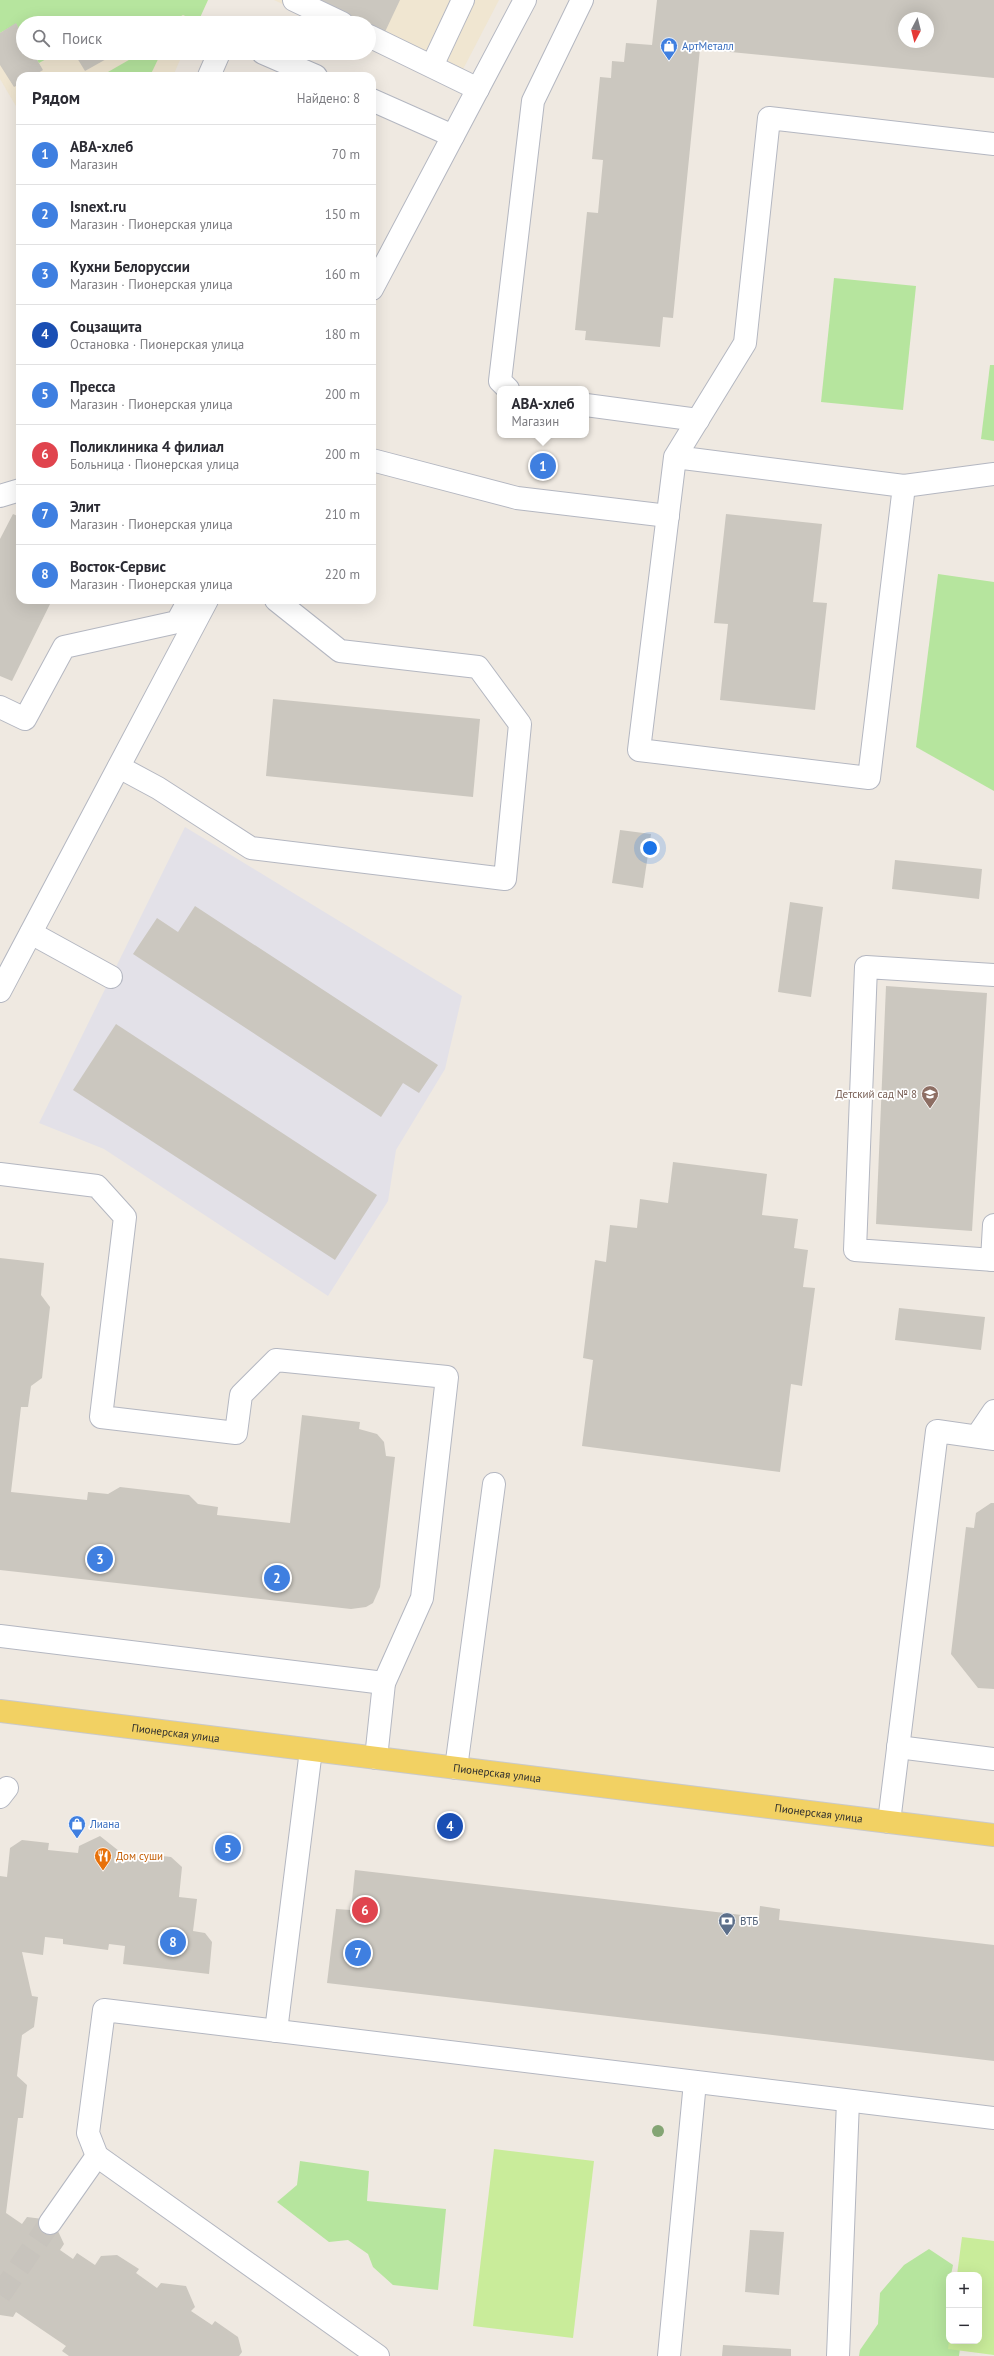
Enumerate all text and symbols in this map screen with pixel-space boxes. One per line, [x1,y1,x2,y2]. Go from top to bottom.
north arrow [898,12,934,48]
search box [16,16,376,60]
icon: search [30,27,52,49]
text: Поиск [62,29,102,48]
shop icon: АртМеталл [659,36,679,61]
place label: АртМеталл [682,39,734,53]
text: Рядом [32,87,80,109]
text: Найдено: 8 [297,90,360,107]
text: АВА-хлеб [70,137,133,156]
text: 1 [41,146,49,163]
text: 70 m [332,146,360,163]
text: Магазин [70,156,118,173]
text: Isnext.ru [70,197,126,216]
text: 2 [41,206,49,223]
text: 150 m [325,206,360,223]
text: Магазин · Пионерская улица [70,216,233,233]
text: Кухни Белоруссии [70,257,190,276]
text: 3 [41,266,49,283]
text: 160 m [325,266,360,283]
text: Магазин · Пионерская улица [70,276,233,293]
text: Соцзащита [70,317,142,336]
text: 4 [41,326,49,343]
text: 180 m [325,326,360,343]
text: Остановка · Пионерская улица [70,336,244,353]
text: Пресса [70,377,115,396]
text: 5 [41,386,49,403]
text: 200 m [325,386,360,403]
popup [497,386,589,438]
text: АВА-хлеб [511,394,575,413]
text: Магазин · Пионерская улица [70,396,233,413]
text: Магазин [511,413,559,430]
text: Поликлиника 4 филиал [70,437,224,456]
text: 6 [41,446,49,463]
text: 200 m [325,446,360,463]
pin: 1 [530,451,556,481]
text: Больница · Пионерская улица [70,456,239,473]
text: Элит [70,497,100,516]
text: 7 [41,506,49,523]
text: 210 m [325,506,360,523]
text: Магазин · Пионерская улица [70,516,233,533]
text: Восток-Сервис [70,557,166,576]
text: 8 [41,566,49,583]
text: 220 m [325,566,360,583]
text: Магазин · Пионерская улица [70,576,233,593]
your location [640,838,660,858]
school or university icon: Детский сад № 8 [920,1084,940,1109]
place label: Детский сад № 8 [835,1087,917,1101]
pin: 3 [87,1544,113,1574]
pin: 2 [264,1563,290,1593]
street label: Пионерская улица [131,1720,220,1745]
street label: Пионерская улица [452,1761,542,1785]
street label: Пионерская улица [774,1801,863,1826]
pin: 4 [437,1811,463,1841]
shop icon: Лиана [67,1814,87,1839]
place label: Лиана [89,1817,120,1831]
pin: 5 [215,1833,241,1863]
restaurant icon: Дом суши [93,1846,113,1871]
place label: Дом суши [116,1849,163,1863]
pin: 6 [352,1895,378,1925]
bank icon: ВТБ [717,1911,737,1936]
place label: ВТБ [740,1914,758,1928]
pin: 8 [160,1927,186,1957]
pin: 7 [345,1938,371,1968]
map controls [946,2272,982,2344]
button: + [946,2272,982,2308]
button: − [946,2308,982,2344]

